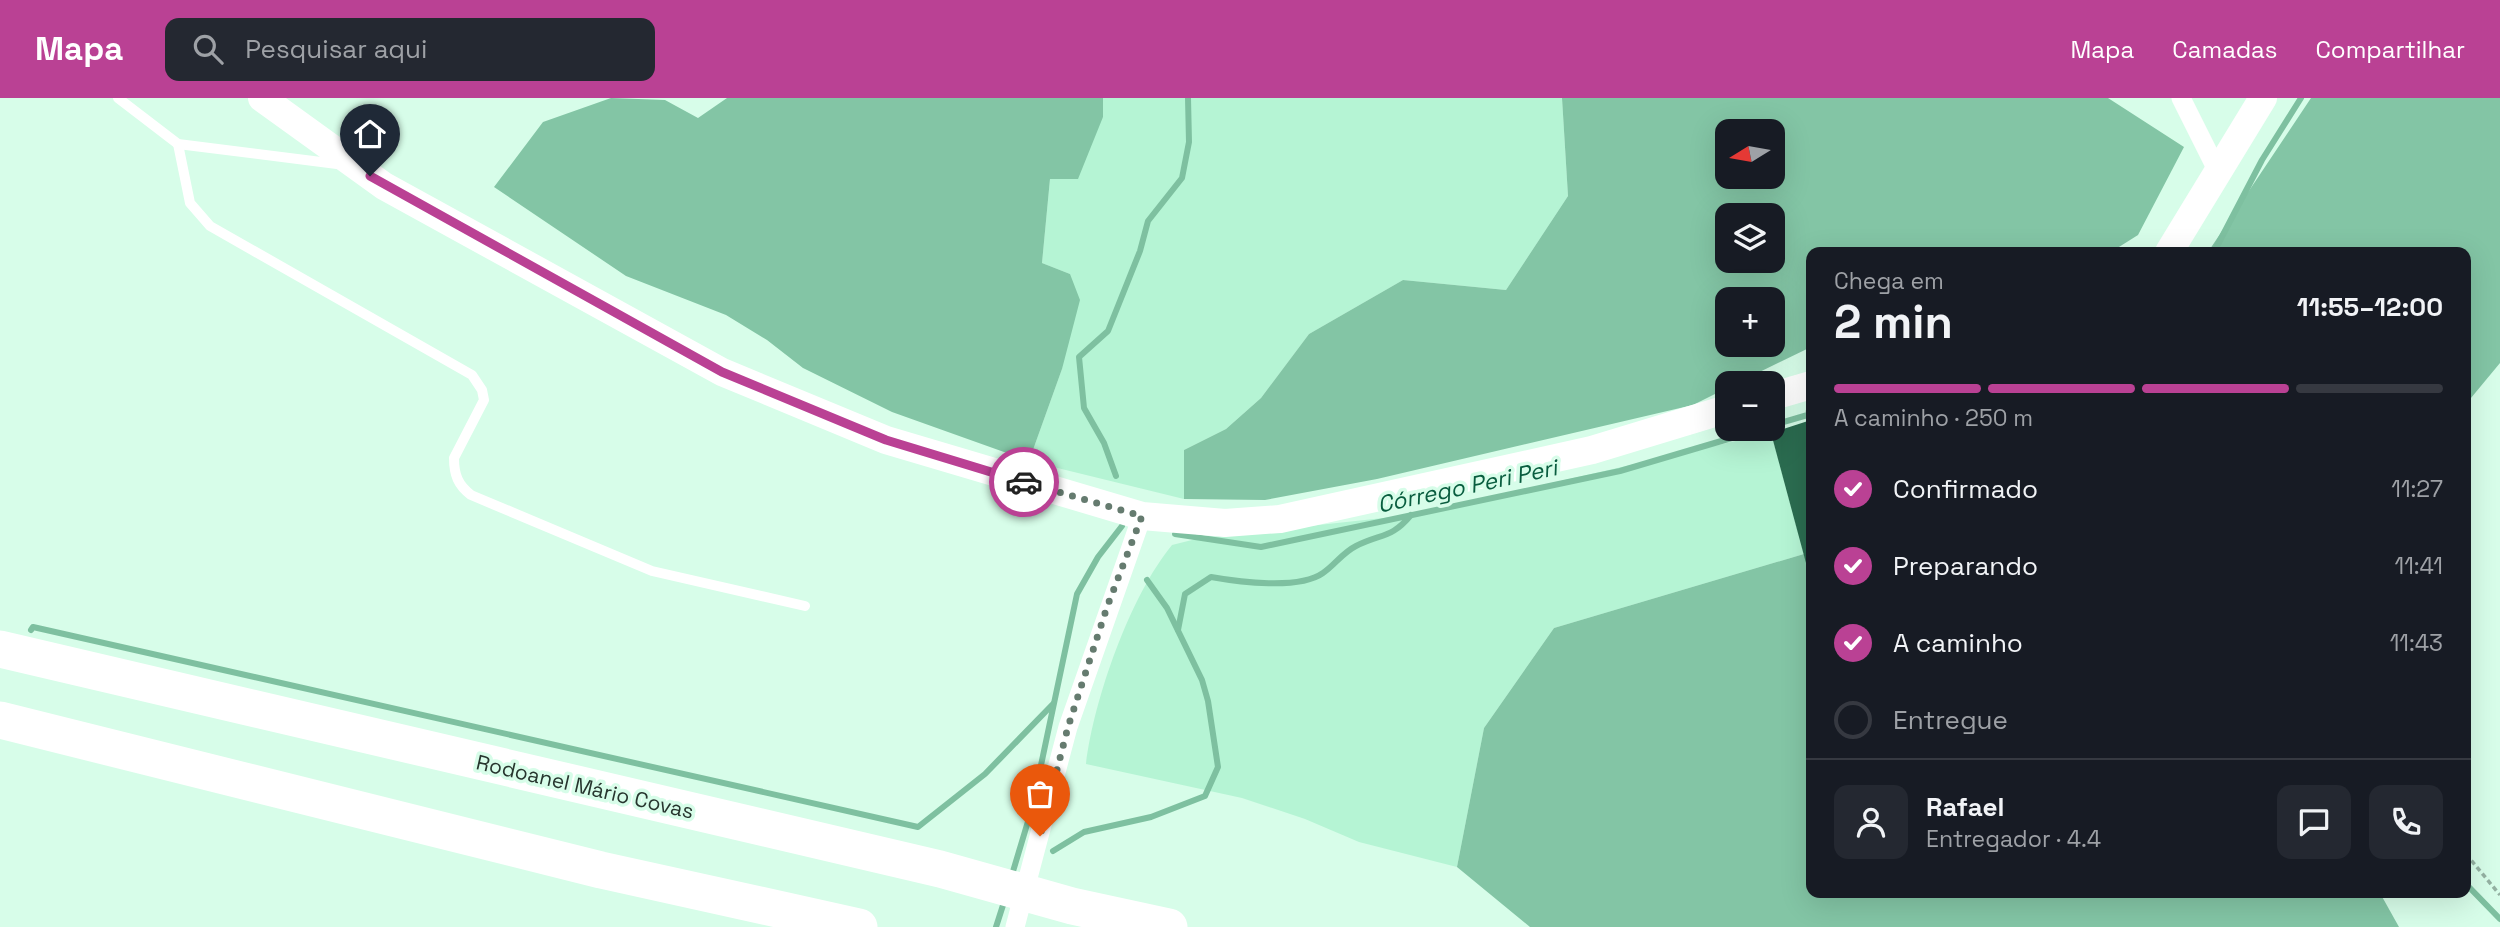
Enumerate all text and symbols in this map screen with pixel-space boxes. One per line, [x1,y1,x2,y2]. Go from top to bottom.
search box [165,18,655,81]
text: Mapa [35,28,123,70]
icon: search [189,30,227,68]
text: Pesquisar aqui [245,32,427,66]
text: Mapa [2070,34,2134,65]
text: Camadas [2172,34,2277,65]
text: Compartilhar [2315,34,2465,65]
pin [340,104,400,176]
icon: home [351,115,389,153]
north arrow [1715,119,1785,189]
map controls [1715,119,1785,441]
button: layers [1715,203,1785,273]
text: Chega em [1834,266,1944,296]
button: + [1715,287,1785,357]
text: 11:55–12:00 [2297,290,2443,324]
text: 2 min [1834,293,1953,351]
button: − [1715,371,1785,441]
text: A caminho · 250 m [1834,403,2033,433]
courier [989,447,1059,517]
water label: Córrego Peri Peri [1374,452,1562,520]
icon: car [1005,463,1043,501]
icon: check [1834,470,1872,508]
text: Confirmado [1893,472,2038,506]
text: 11:27 [2391,474,2443,504]
icon: check [1834,547,1872,585]
text: Preparando [1893,549,2038,583]
text: 11:41 [2395,551,2443,581]
icon: check [1834,624,1872,662]
text: A caminho [1893,626,2023,660]
text: 11:43 [2390,628,2443,658]
text: Entregue [1893,703,2008,737]
street label: Rodoanel Mário Covas [474,748,697,825]
pin [1010,764,1070,836]
icon: bag [1021,775,1059,813]
button: person [1834,785,1908,859]
button: chat [2277,785,2351,859]
button: phone [2369,785,2443,859]
text: Rafael [1926,790,2004,824]
text: Entregador · 4.4 [1926,824,2101,854]

